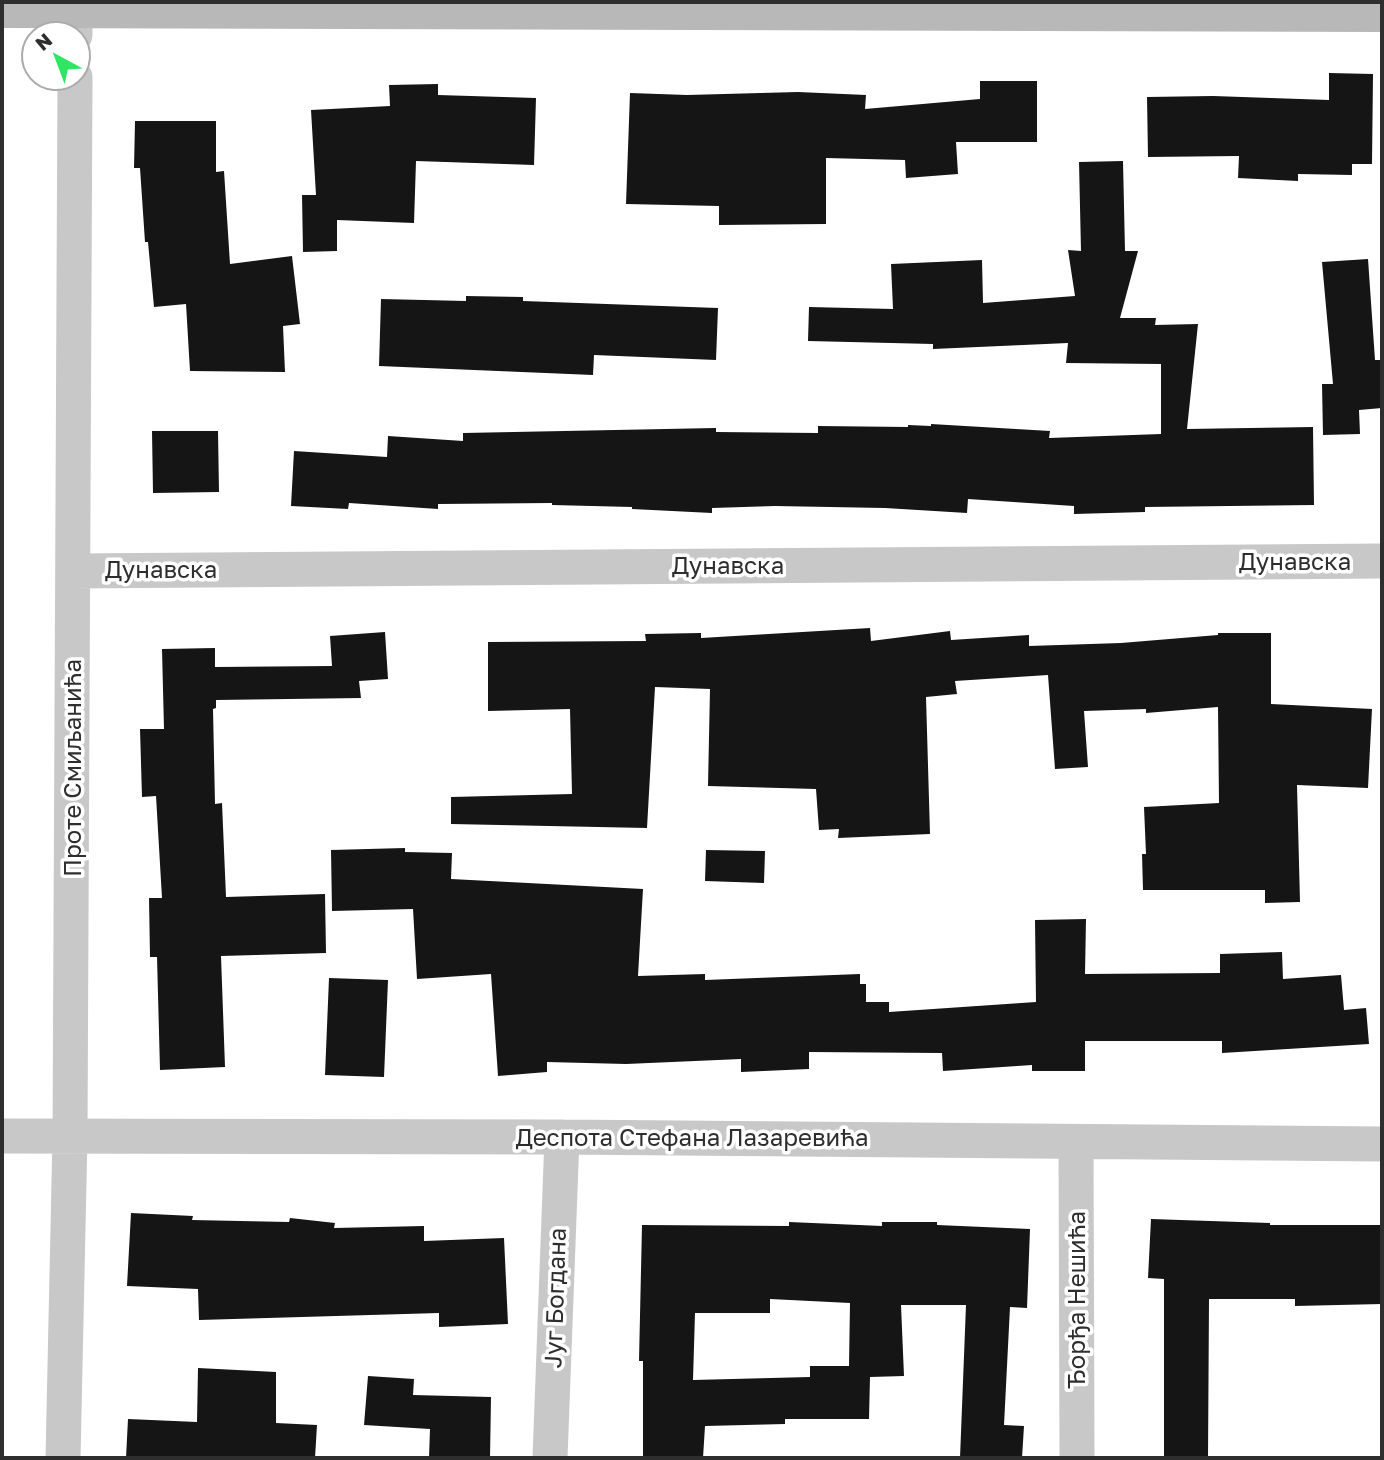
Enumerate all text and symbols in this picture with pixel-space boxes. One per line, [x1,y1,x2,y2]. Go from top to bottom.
north arrow [21,21,91,91]
text: N [30,28,56,55]
street label: Дунавска [1239,548,1351,576]
street label: Дунавска [672,552,784,580]
street label: Дунавска [105,556,217,584]
street label: Проте Смиљанића [59,659,87,877]
street label: Деспота Стефана Лазаревића [515,1124,869,1152]
street label: Ђорђа Нешића [1063,1211,1091,1389]
street label: Југ Богдана [539,1227,573,1369]

